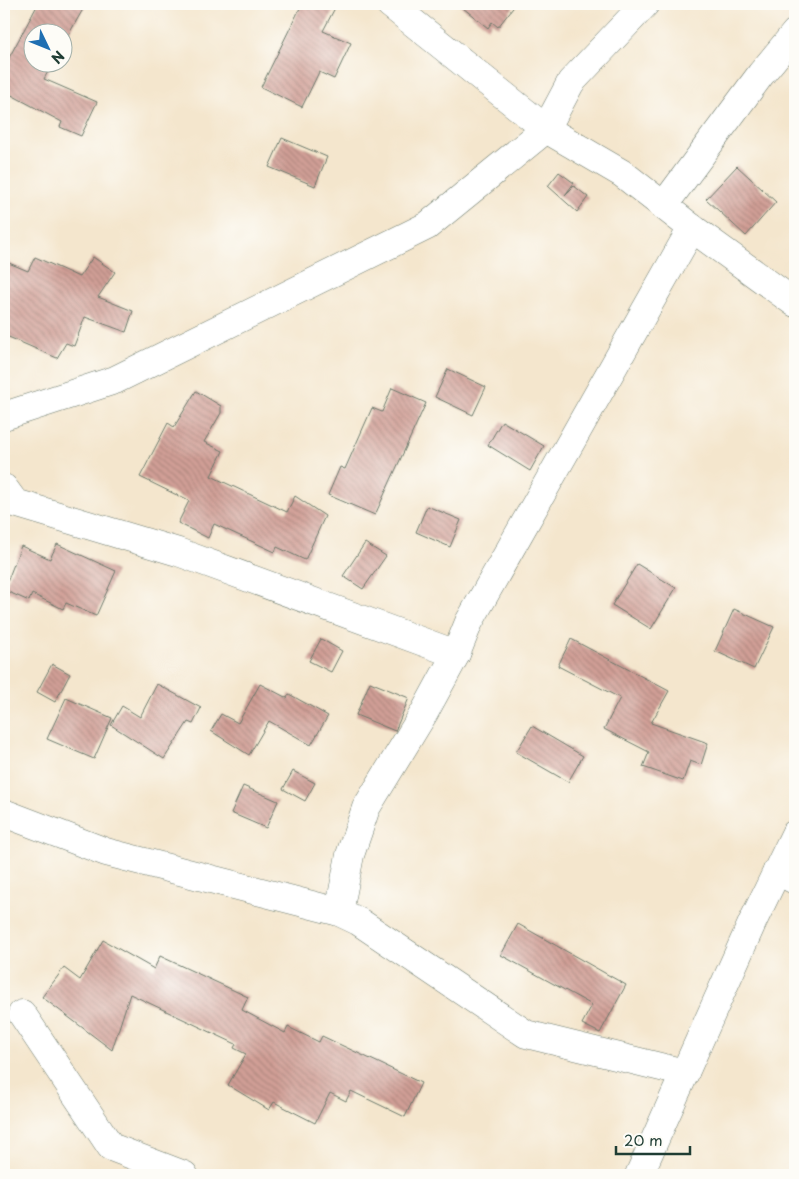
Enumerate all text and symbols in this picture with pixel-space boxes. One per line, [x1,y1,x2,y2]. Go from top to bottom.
north arrow [22,22,72,72]
text: N [46,46,69,68]
scale bar [616,1124,690,1156]
text: 20 m [624,1128,663,1151]

